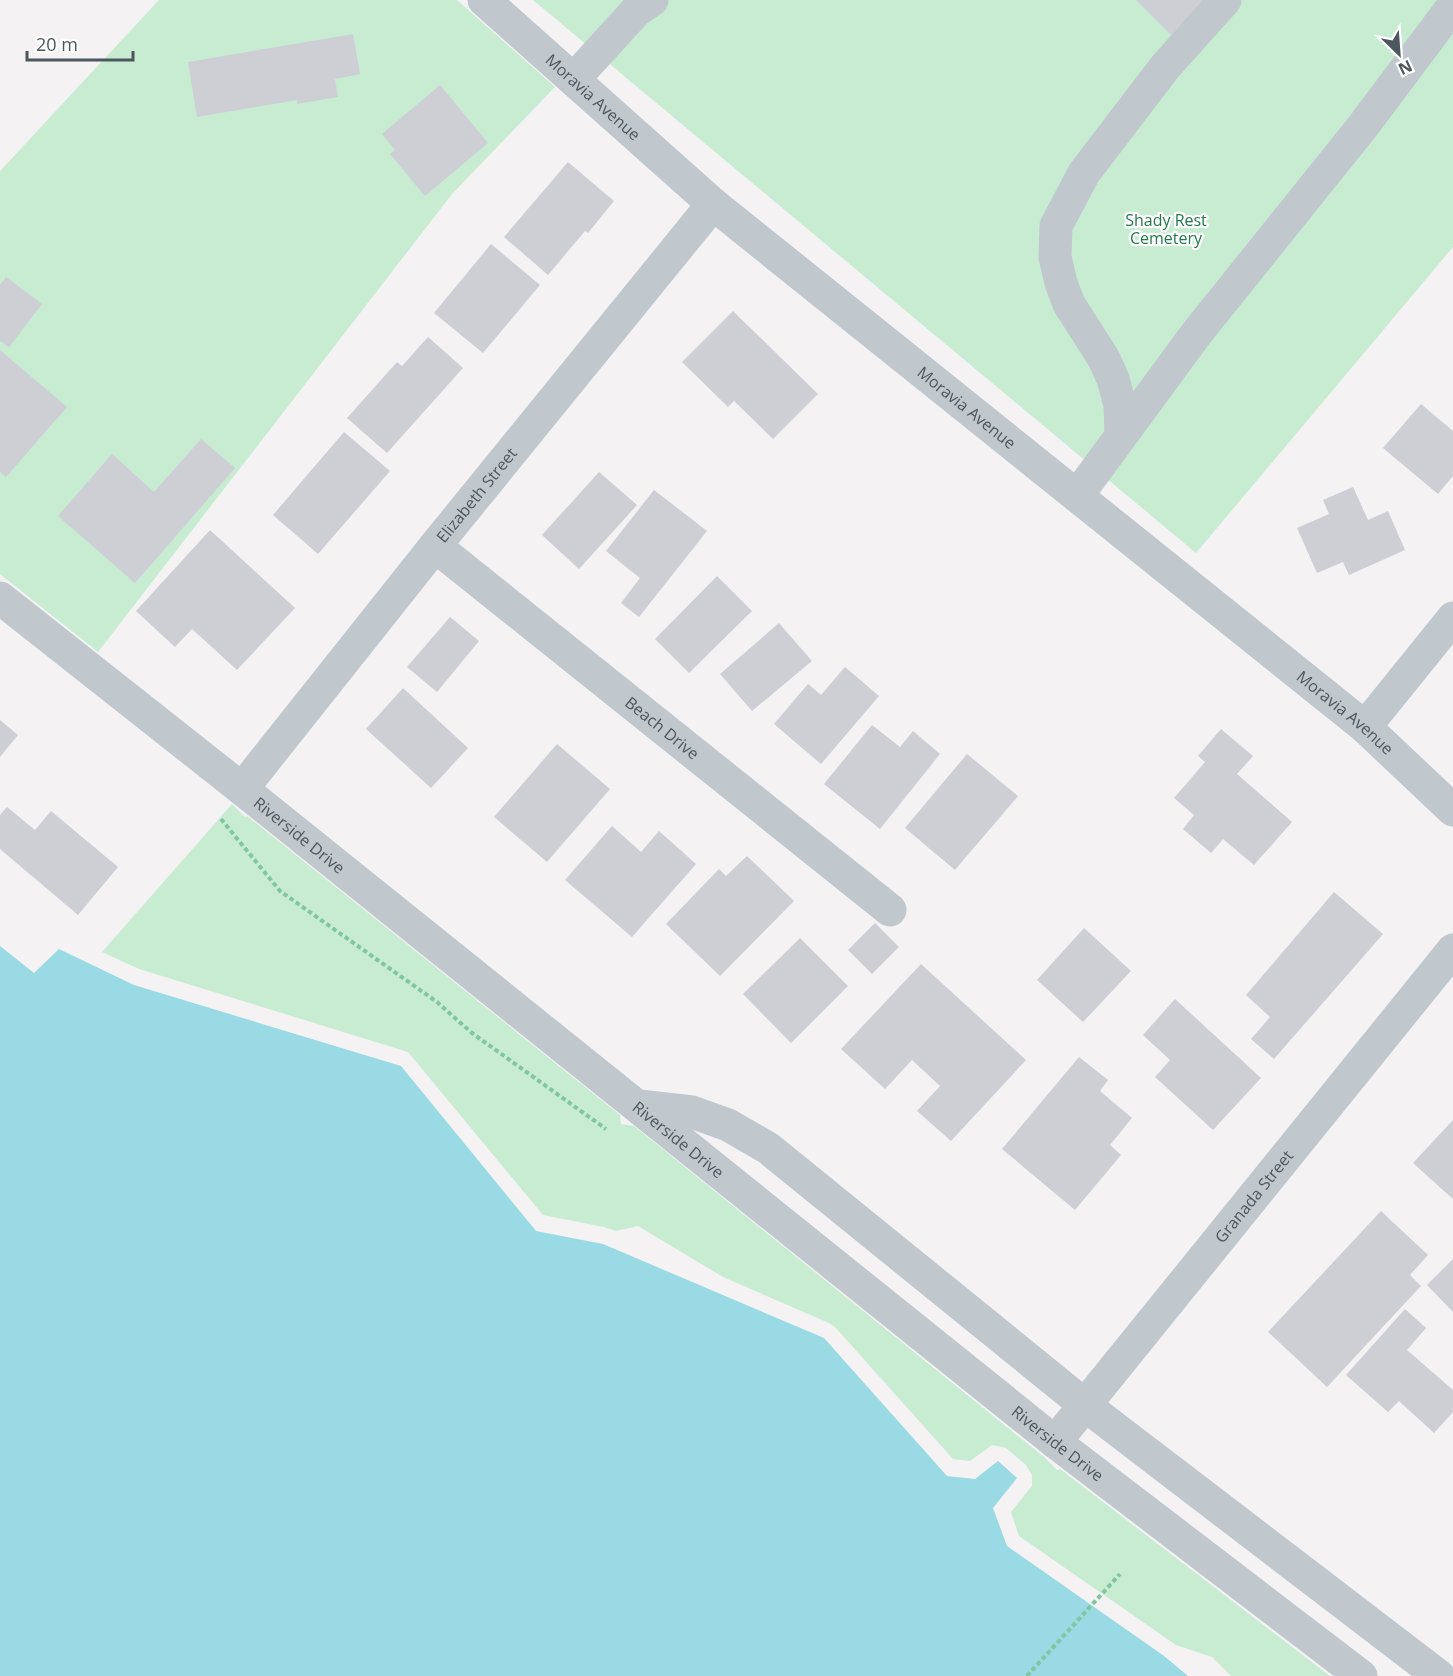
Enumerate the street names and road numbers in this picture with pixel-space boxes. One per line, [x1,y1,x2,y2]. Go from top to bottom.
street label: Moravia Avenue [541,49,645,145]
street label: Moravia Avenue [913,361,1021,454]
street label: Elizabeth Street [431,443,522,547]
street label: Moravia Avenue [1292,665,1398,759]
street label: Beach Drive [621,691,704,764]
street label: Riverside Drive [249,792,350,879]
street label: Riverside Drive [628,1096,729,1183]
street label: Granada Street [1210,1145,1298,1247]
street label: Riverside Drive [1007,1400,1108,1486]

